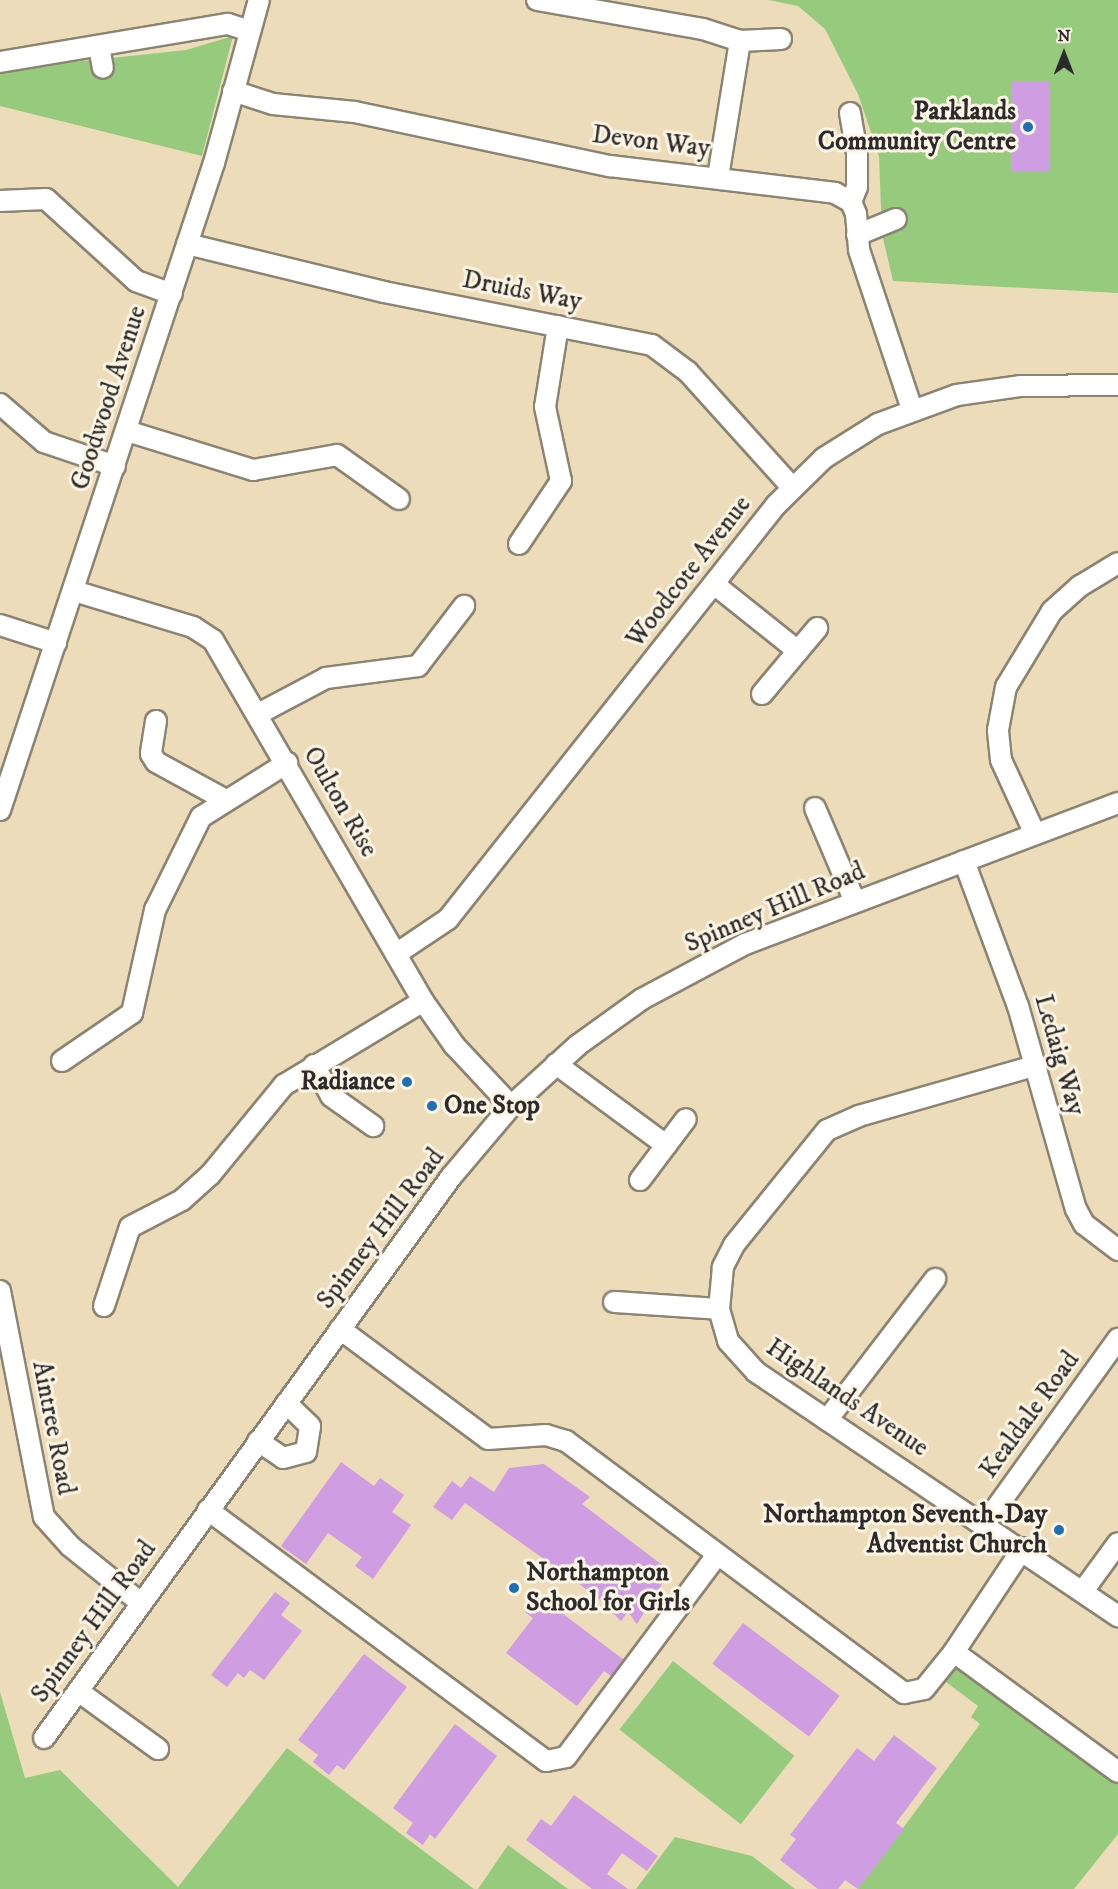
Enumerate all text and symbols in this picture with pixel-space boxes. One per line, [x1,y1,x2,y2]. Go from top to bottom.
north arrow [1034,24,1094,84]
text: N [1057,26,1071,46]
place label: Parklands Community Centre [818,96,1016,158]
street label: Devon Way [590,119,712,165]
marker: Parklands Community Centre [1021,120,1035,134]
street label: Druids Way [460,264,584,318]
street label: Goodwood Avenue [65,302,153,494]
street label: Woodcote Avenue [620,490,758,654]
street label: Oulton Rise [296,741,384,863]
street label: Spinney Hill Road [680,856,870,960]
street label: Ledaig Way [1027,991,1091,1119]
place label: Radiance [300,1066,395,1098]
marker: Radiance [400,1075,414,1089]
place label: One Stop [444,1090,540,1122]
marker: One Stop [425,1099,439,1113]
street label: Spinney Hill Road [311,1143,451,1315]
street label: Highlands Avenue [760,1332,934,1464]
street label: Kealdale Road [973,1345,1087,1485]
street label: Aintree Road [25,1358,81,1498]
place label: Northampton Seventh-Day Adventist Church [763,1499,1047,1560]
marker: Northampton Seventh-Day Adventist Church [1052,1523,1066,1537]
street label: Spinney Hill Road [25,1535,163,1709]
place label: Northampton School for Girls [526,1557,690,1618]
marker: Northampton School for Girls [507,1581,521,1595]

